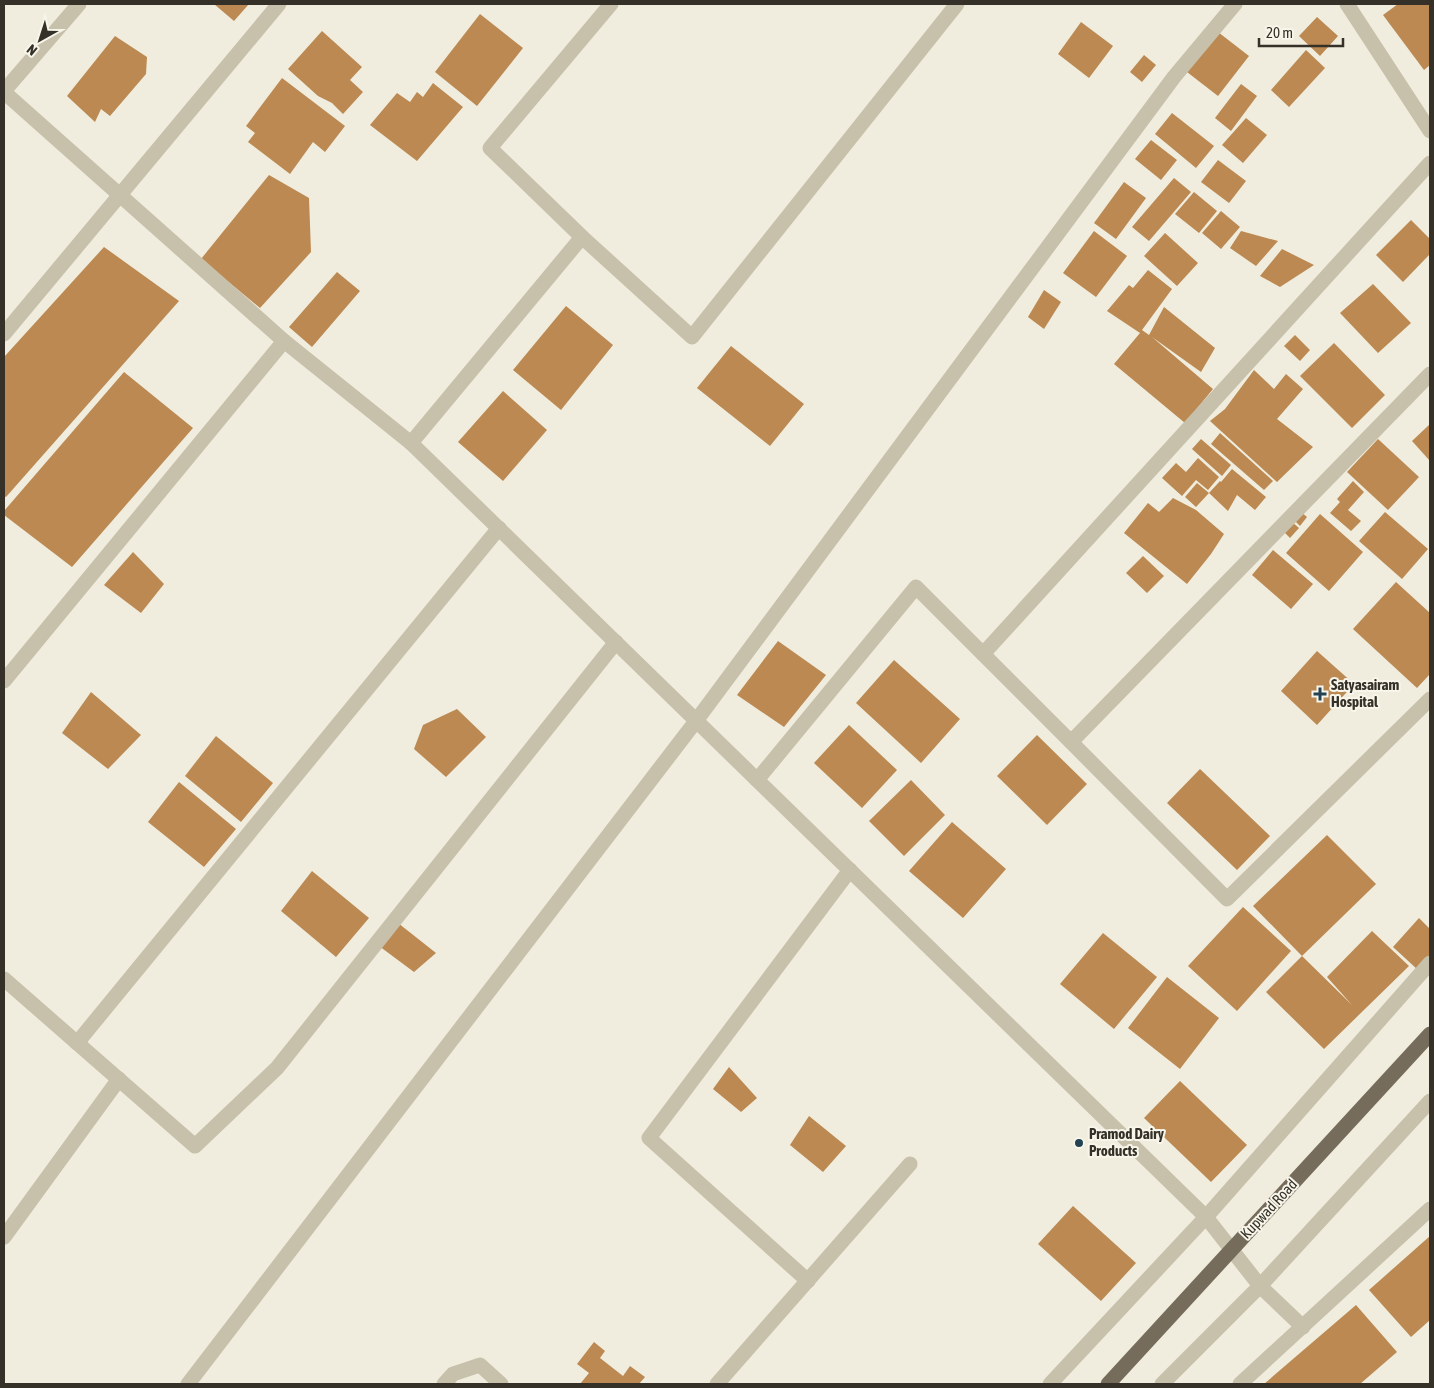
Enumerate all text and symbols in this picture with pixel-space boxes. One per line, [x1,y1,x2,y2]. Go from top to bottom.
north arrow [15,15,65,65]
scale bar [1259,15,1343,47]
text: 20 m [1266,24,1293,41]
text: N [24,41,40,59]
place label: Satyasairam Hospital [1331,676,1399,710]
marker: Satyasairam Hospital [1313,687,1327,701]
place label: Pramod Dairy Products [1089,1125,1165,1159]
marker: Pramod Dairy Products [1073,1137,1085,1149]
street label: Kupwad Road [1237,1175,1300,1242]

